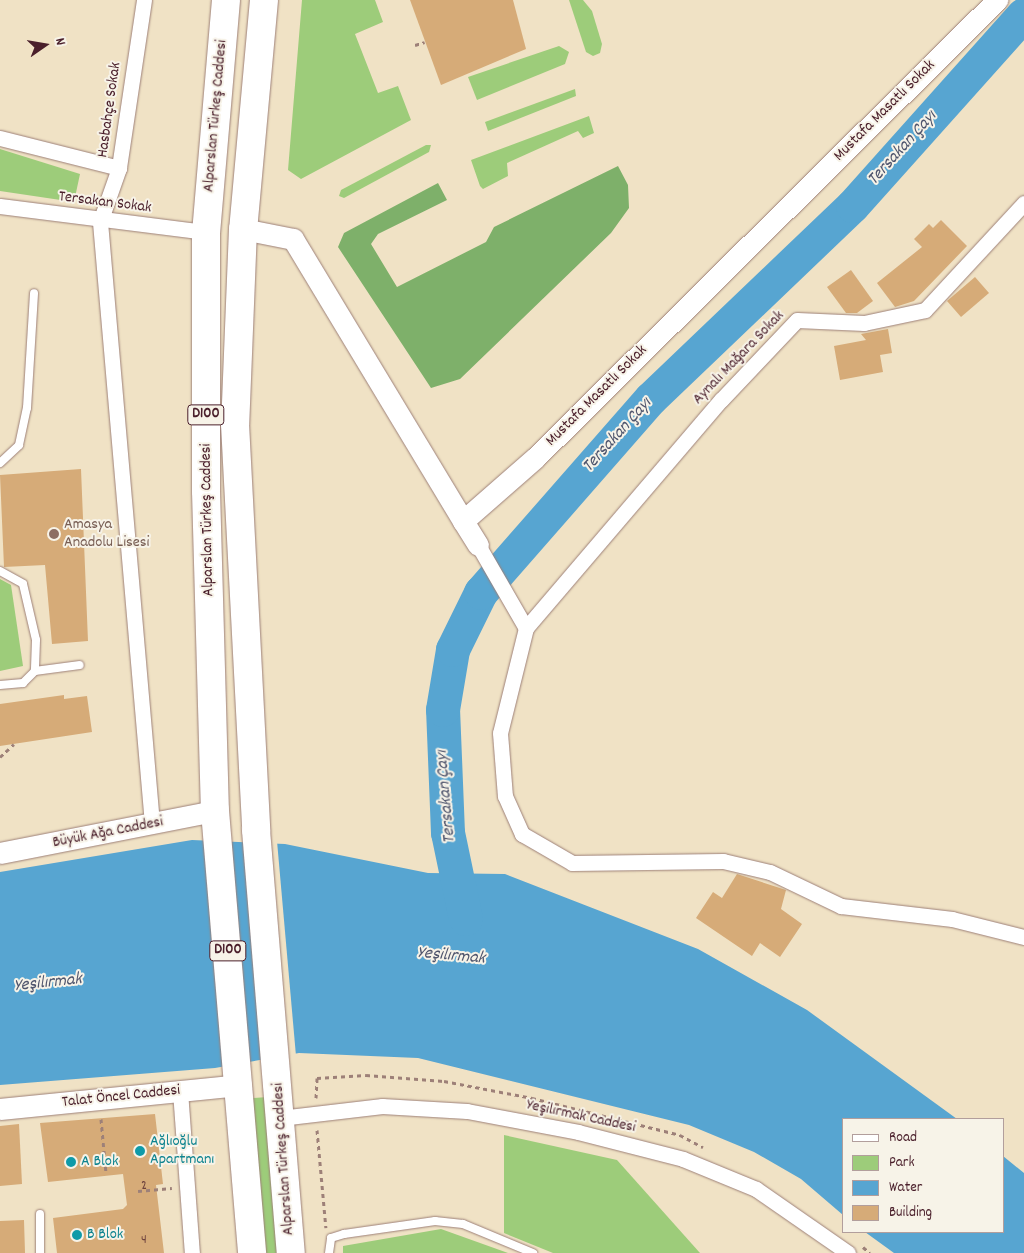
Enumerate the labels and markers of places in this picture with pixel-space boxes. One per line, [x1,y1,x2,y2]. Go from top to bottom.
place label: Amasya Anadolu Lisesi [64,515,150,553]
marker: Amasya Anadolu Lisesi [48,528,60,540]
place label: Ağlıoğlu Apartmanı [150,1132,214,1170]
marker: Ağlıoğlu Apartmanı [134,1145,146,1157]
place label: A Blok [81,1152,118,1172]
marker: A Blok [65,1156,77,1168]
place label: B Blok [87,1225,123,1245]
marker: B Blok [71,1229,83,1241]

